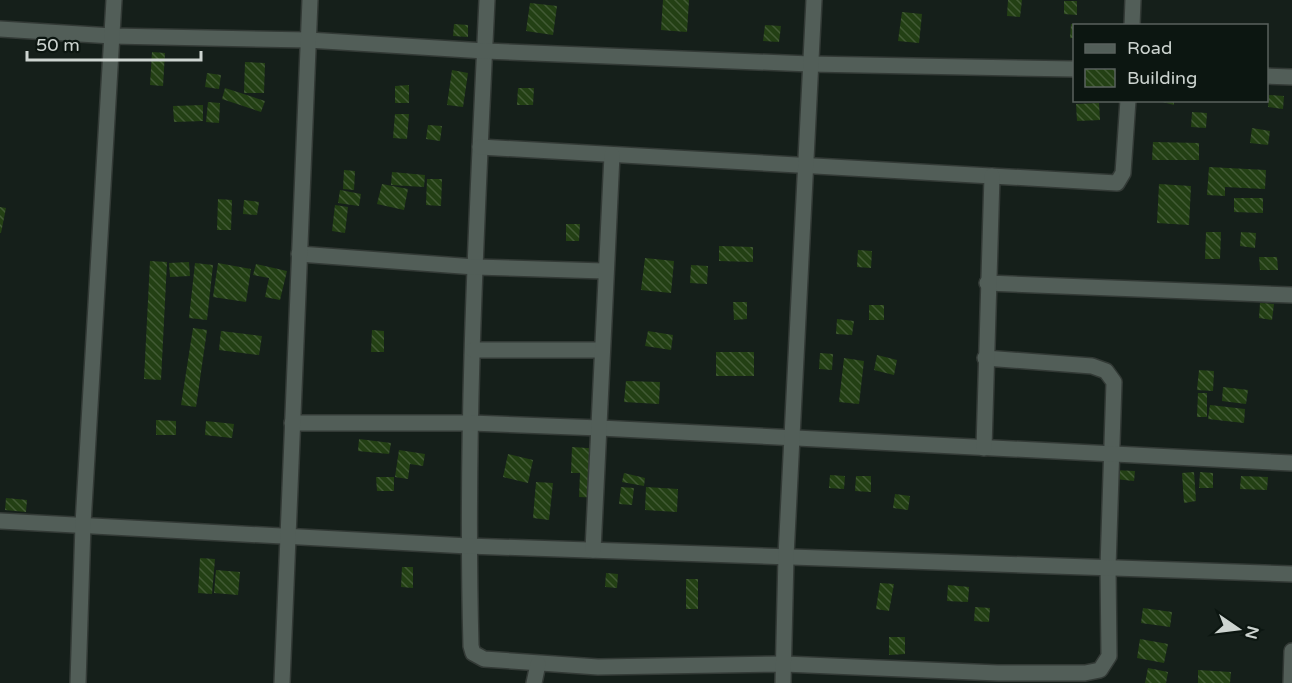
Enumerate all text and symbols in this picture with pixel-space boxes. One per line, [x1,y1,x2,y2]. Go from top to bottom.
scale bar [27,24,201,62]
legend [1073,24,1268,102]
text: 50 m [36,34,80,56]
text: Road [1127,37,1172,59]
text: Building [1127,67,1197,89]
north arrow [1208,599,1268,659]
text: N [1240,624,1263,641]

